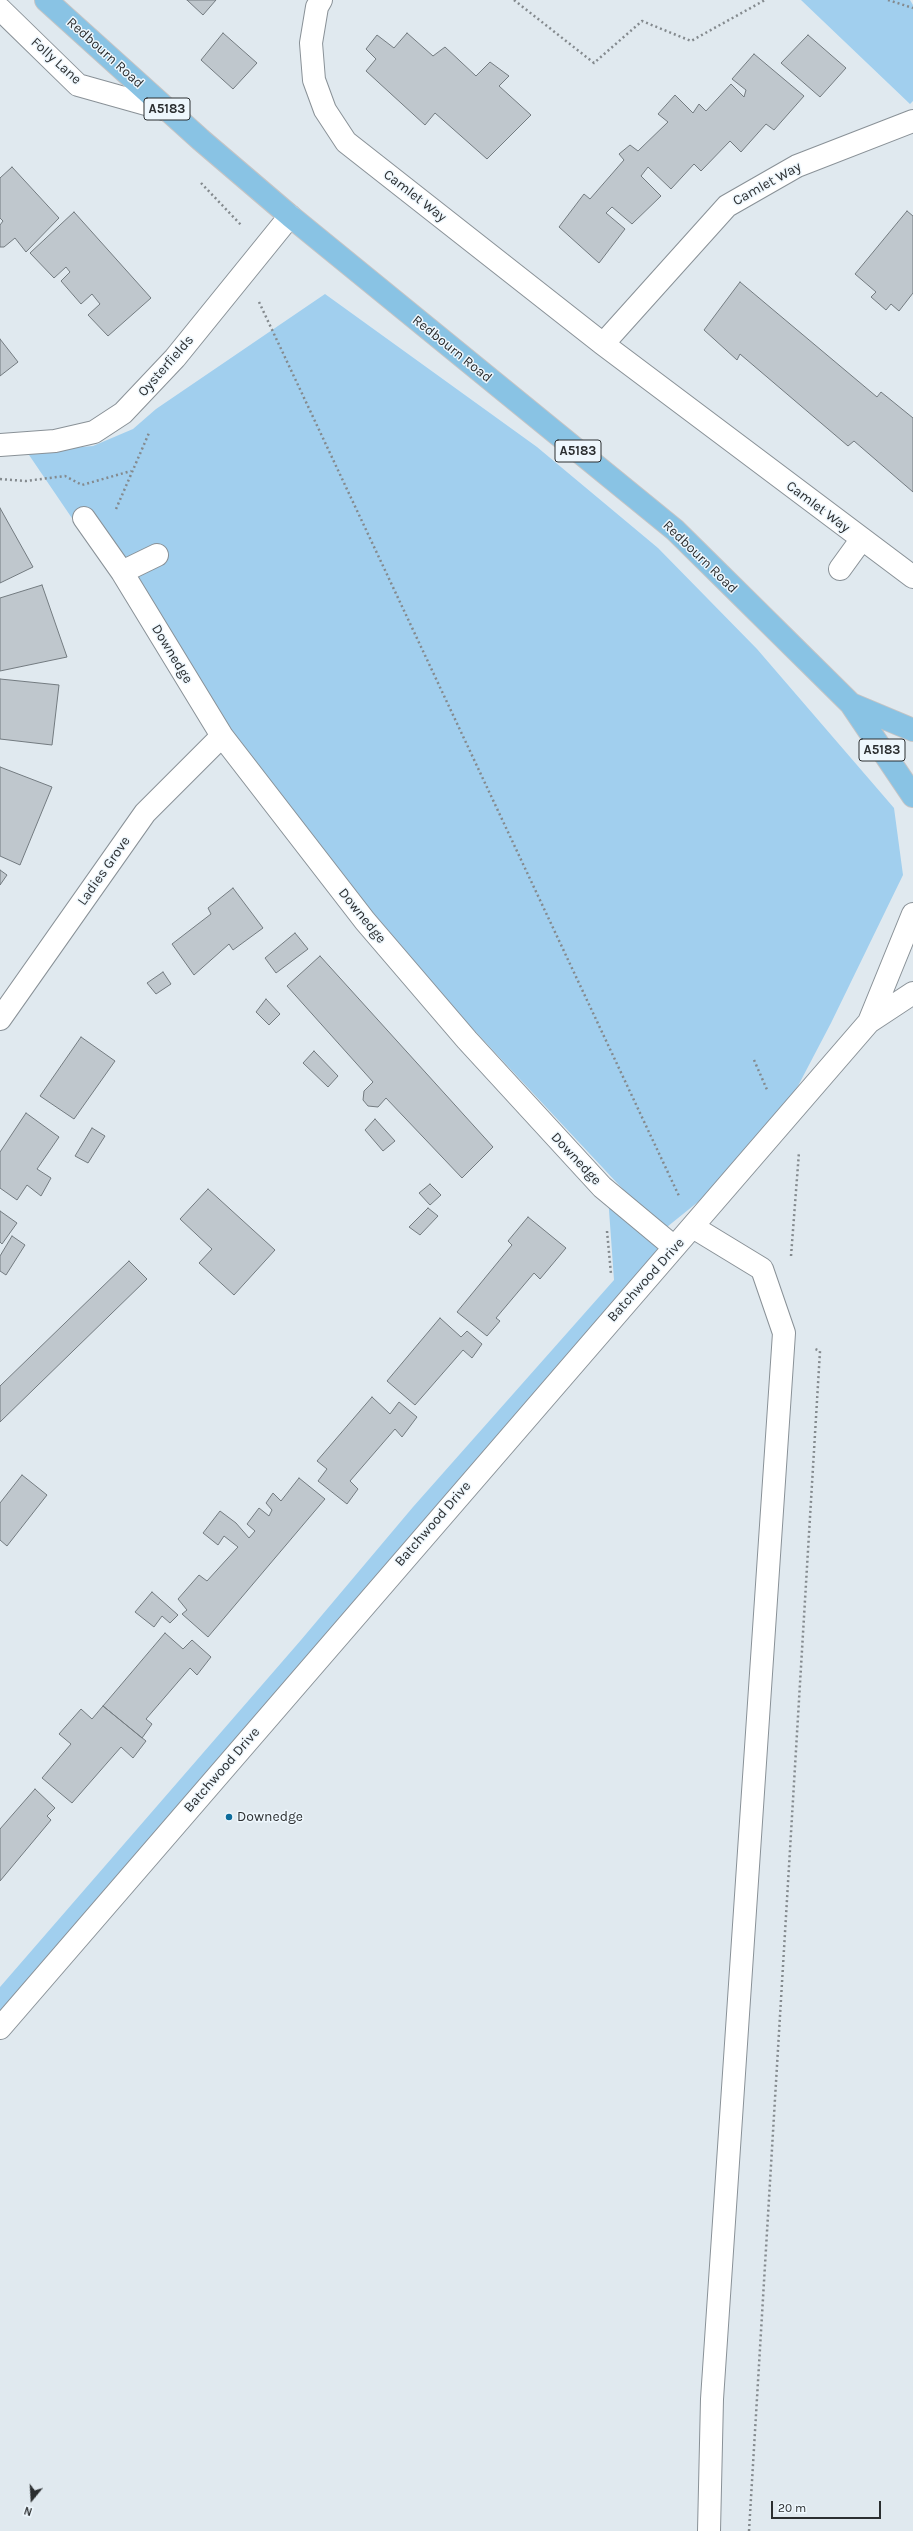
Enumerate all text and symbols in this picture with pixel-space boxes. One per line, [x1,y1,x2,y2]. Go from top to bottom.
street label: Redbourn Road [63,14,147,92]
street label: Folly Lane [27,34,85,88]
road number: A5183 [144,98,190,120]
street label: Camlet Way [730,158,804,210]
street label: Camlet Way [380,166,450,226]
street label: Redbourn Road [409,312,495,386]
street label: Oysterfields [135,332,197,400]
road number: A5183 [555,440,601,462]
street label: Camlet Way [783,478,853,536]
street label: Redbourn Road [659,517,741,597]
street label: Downedge [148,621,196,687]
road number: A5183 [859,739,905,761]
street label: Ladies Grove [74,833,134,909]
street label: Downedge [335,885,389,947]
street label: Downedge [547,1129,605,1189]
street label: Batchwood Drive [604,1235,688,1325]
street label: Batchwood Drive [392,1478,474,1570]
street label: Batchwood Drive [181,1724,263,1816]
place label: Downedge [237,1809,303,1825]
marker: Downedge [224,1812,234,1822]
north arrow [12,2479,52,2519]
scale bar [773,2493,883,2519]
text: 20 m [778,2501,806,2515]
text: N [22,2503,34,2518]

